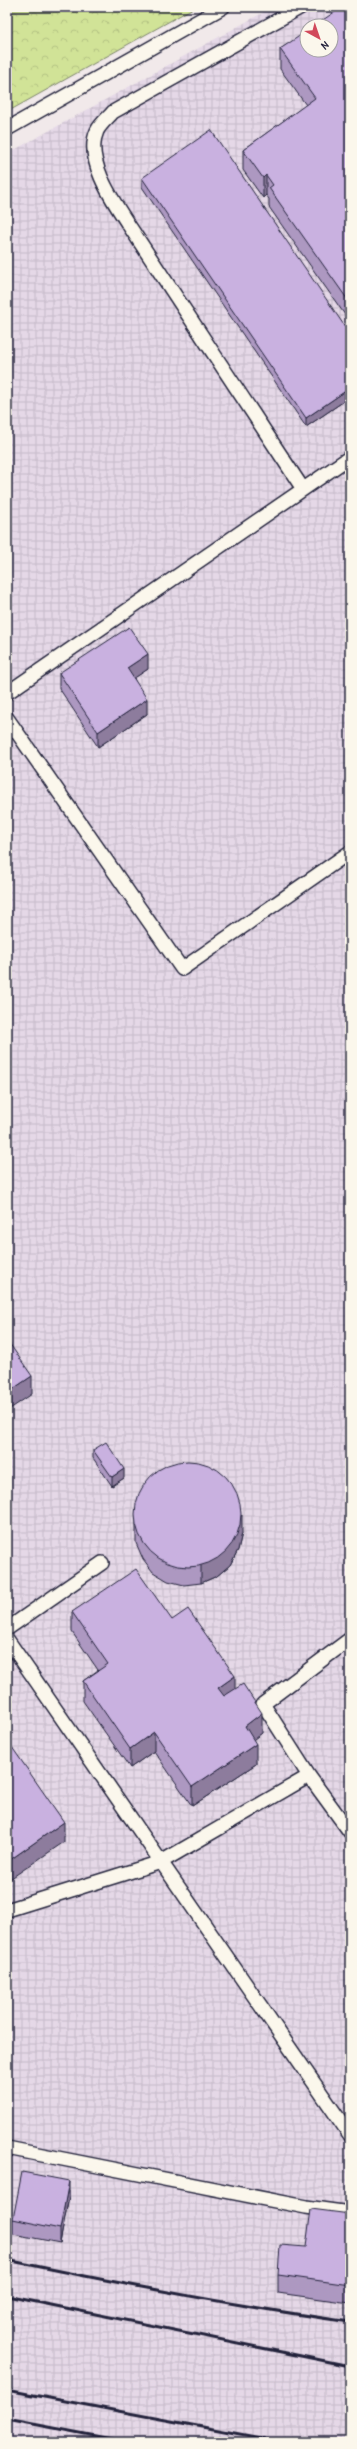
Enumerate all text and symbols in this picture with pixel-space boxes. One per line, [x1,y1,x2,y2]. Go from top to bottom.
north arrow [299,18,339,58]
text: N [319,38,332,53]

